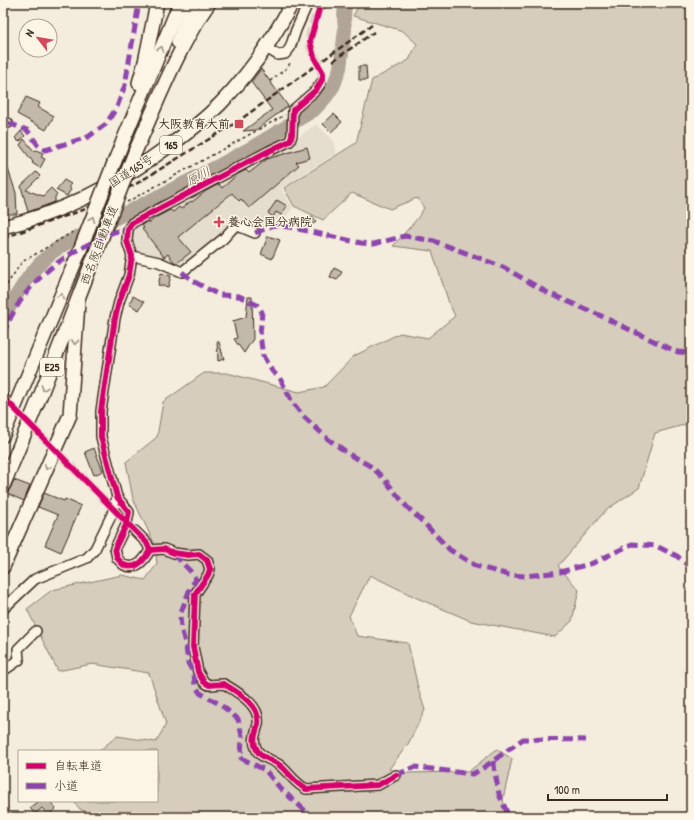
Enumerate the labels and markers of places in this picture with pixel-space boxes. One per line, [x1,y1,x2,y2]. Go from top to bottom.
place label: 大阪教育大前 [158,115,230,132]
marker: 大阪教育大前 [233,118,245,130]
place label: 養心会国分病院 [228,213,312,230]
marker: 養心会国分病院 [213,216,225,228]

